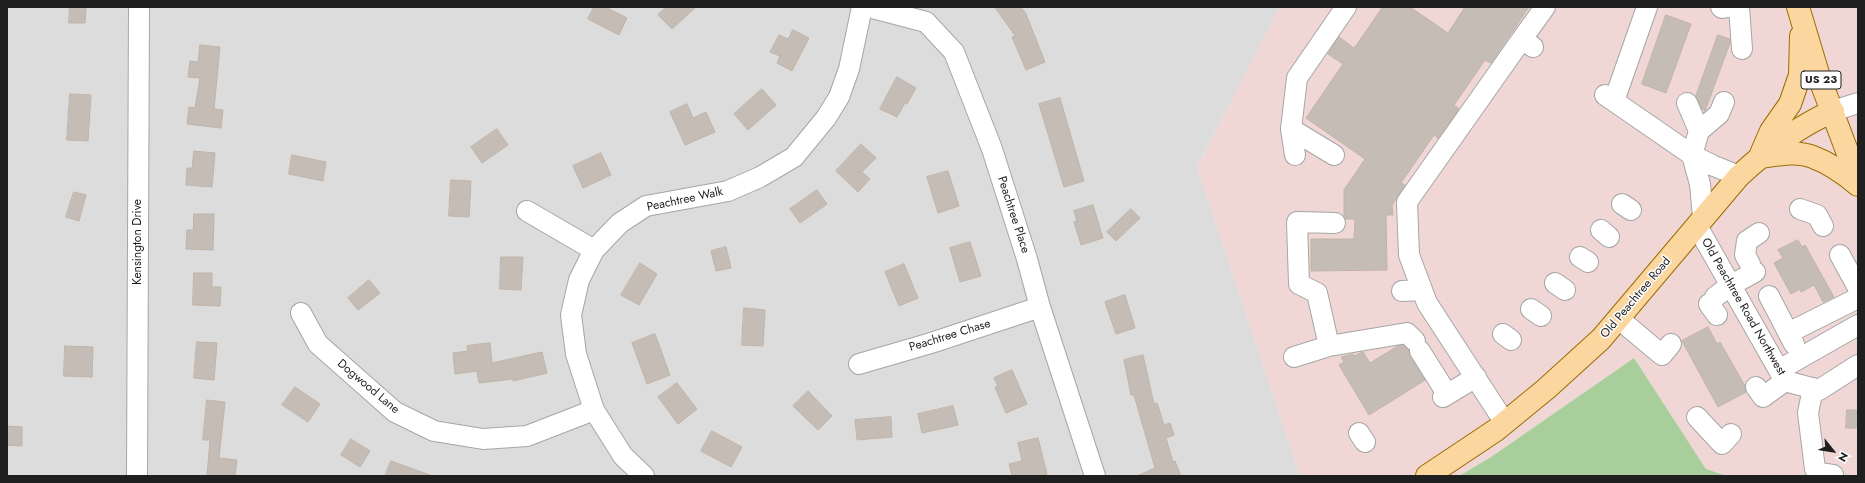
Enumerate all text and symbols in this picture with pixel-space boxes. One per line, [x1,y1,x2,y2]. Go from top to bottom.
road number: US 23 [1801,71,1841,89]
street label: Peachtree Place [994,175,1032,255]
street label: Peachtree Walk [646,185,724,215]
street label: Kensington Drive [131,199,145,285]
street label: Old Peachtree Road Northwest [1698,236,1788,378]
street label: Old Peachtree Road [1598,254,1674,342]
street label: Peachtree Chase [908,317,992,355]
street label: Dogwood Lane [334,357,402,417]
north arrow [1813,431,1853,471]
text: N [1834,449,1853,465]

